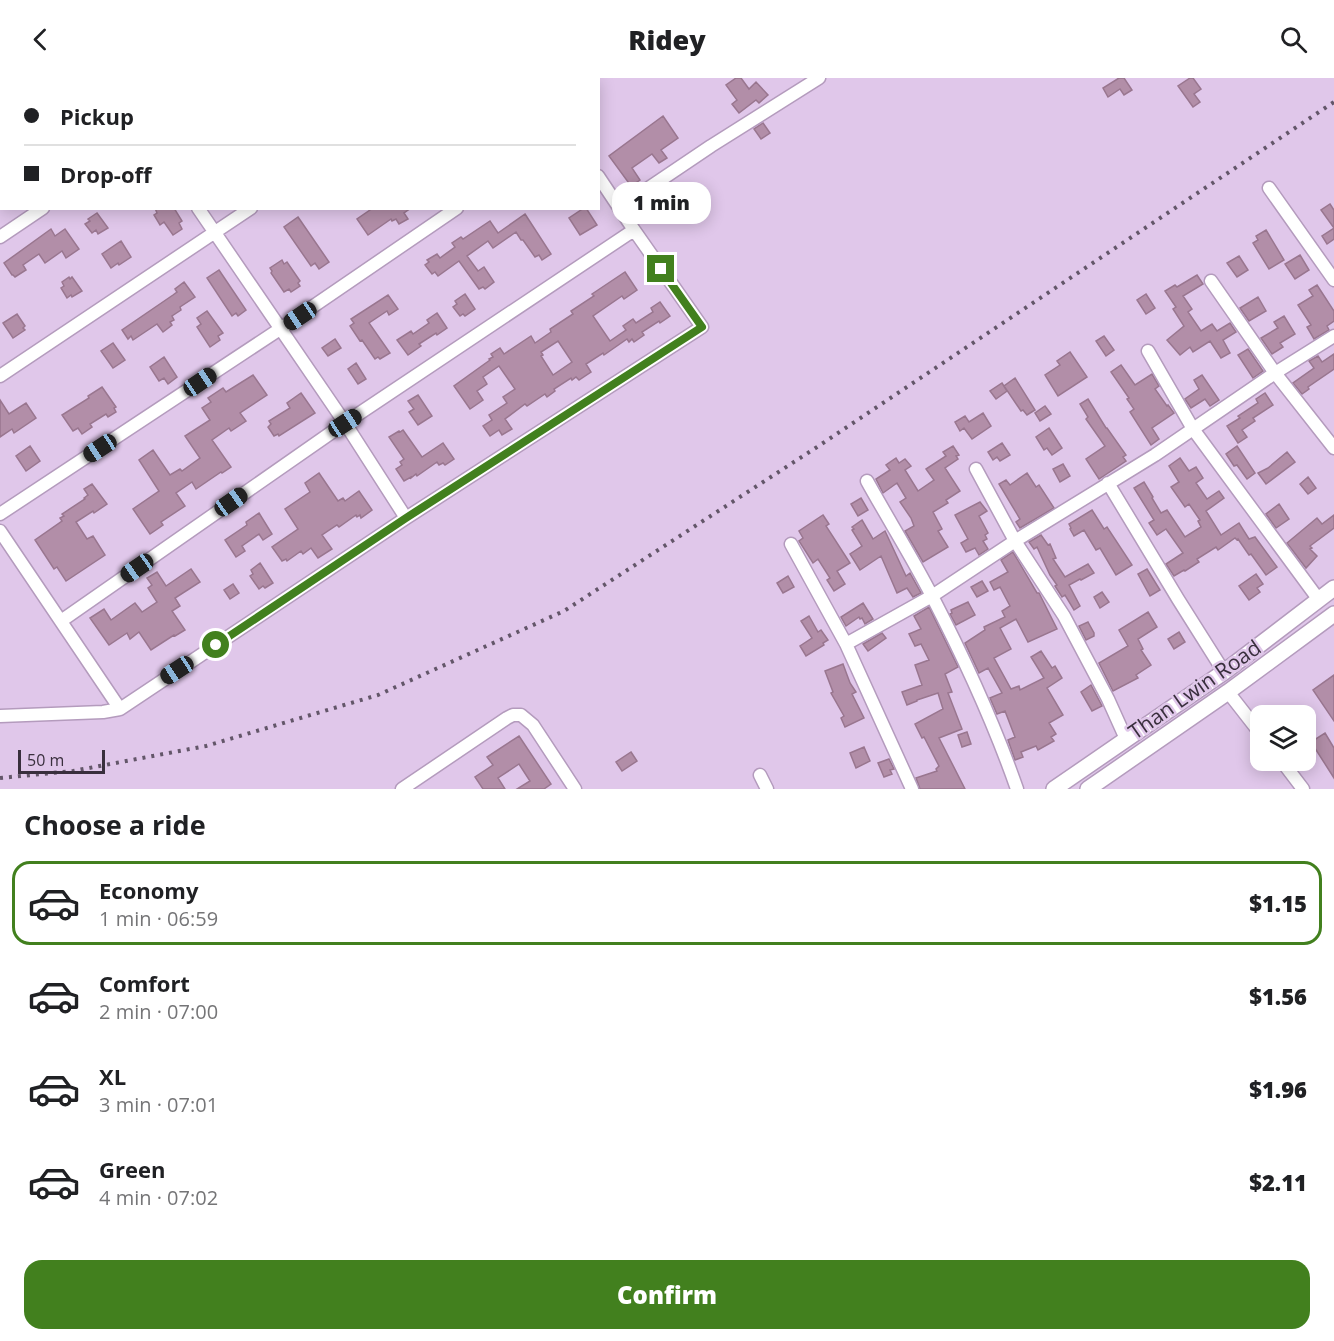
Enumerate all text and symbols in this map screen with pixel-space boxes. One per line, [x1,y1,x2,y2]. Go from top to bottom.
text: Ridey [628,21,706,58]
icon: back [24,23,57,56]
icon: search [1277,23,1310,56]
text: Pickup [60,101,134,131]
text: Drop-off [60,159,152,189]
callout: 1 min [612,182,710,224]
text: 1 min [633,189,690,216]
route end [647,255,674,282]
car [280,298,320,334]
car [180,364,220,400]
car [325,406,365,440]
car [80,431,120,465]
car [211,484,251,520]
car [117,550,157,586]
route start [202,631,229,658]
street label: Than Lwin Road [1123,633,1266,745]
car [157,653,197,687]
map controls [1250,705,1316,771]
button: layers [1250,705,1316,771]
scale bar [18,747,105,774]
text: 50 m [27,749,64,771]
text: Choose a ride [24,806,206,843]
text: Economy [99,875,198,905]
icon: car [27,876,81,930]
text: $1.15 [1249,888,1307,918]
text: 1 min · 06:59 [99,905,218,932]
text: Comfort [99,968,190,998]
icon: car [27,969,81,1023]
text: $1.56 [1249,981,1307,1011]
text: 2 min · 07:00 [99,998,218,1025]
text: XL [99,1061,126,1091]
icon: car [27,1062,81,1116]
text: $1.96 [1249,1074,1307,1104]
text: 3 min · 07:01 [99,1091,218,1118]
text: Green [99,1154,165,1184]
icon: car [27,1155,81,1209]
text: $2.11 [1249,1167,1307,1197]
text: 4 min · 07:02 [99,1184,218,1211]
button: Confirm [24,1260,1310,1329]

